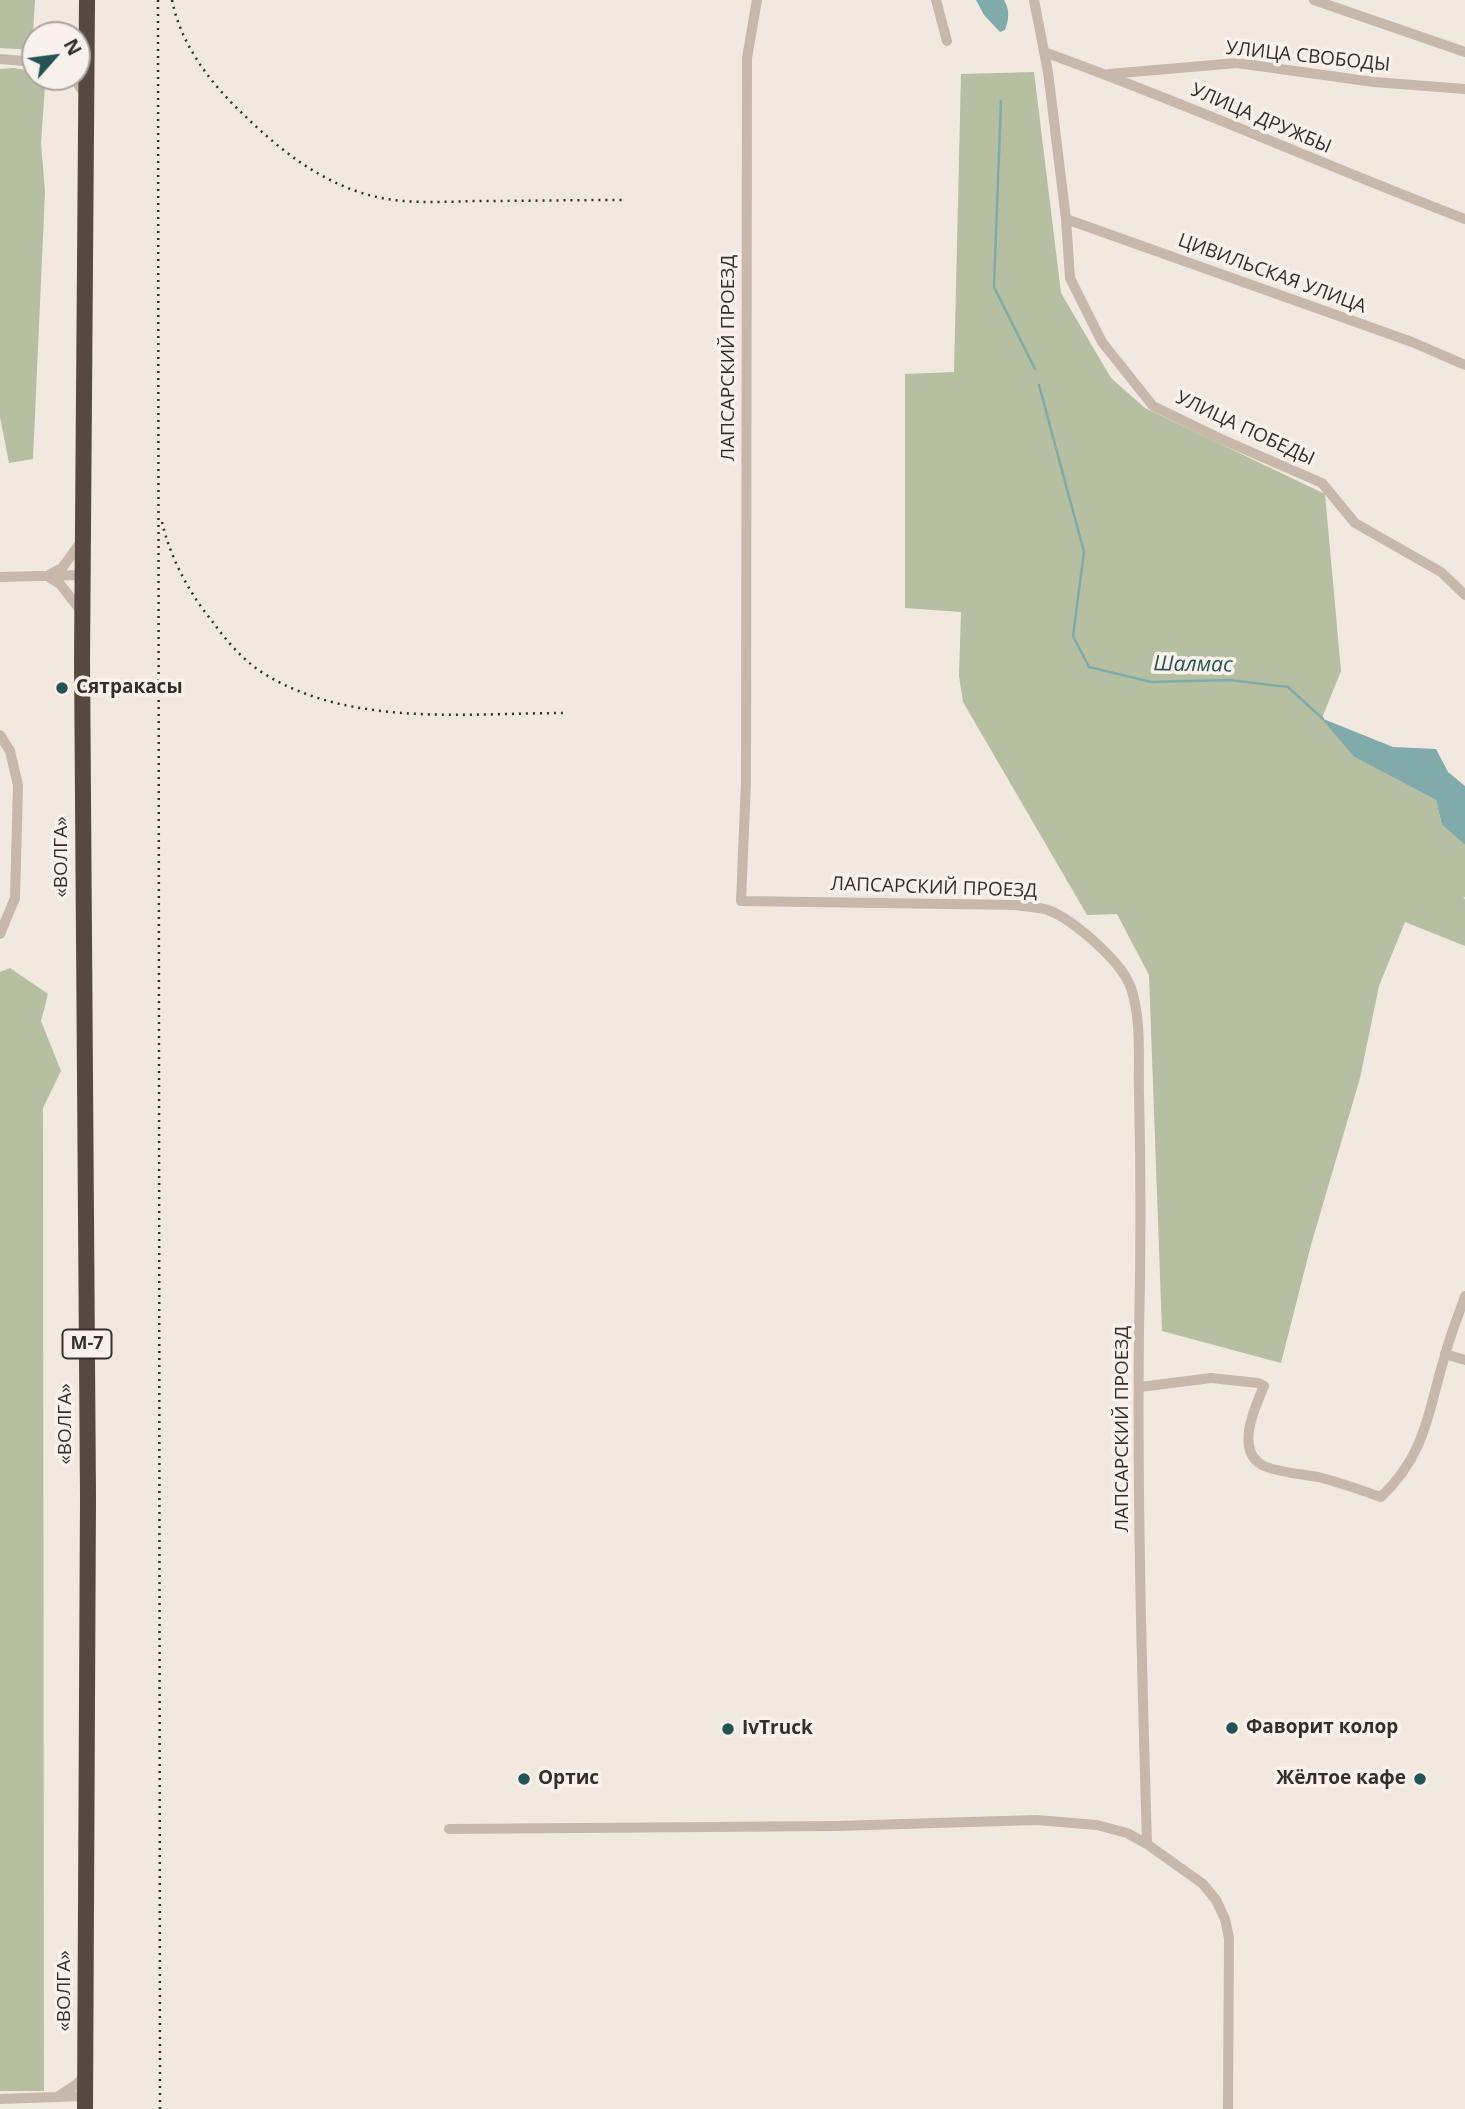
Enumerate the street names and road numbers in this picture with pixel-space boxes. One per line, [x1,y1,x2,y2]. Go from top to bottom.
street label: УЛИЦА СВОБОДЫ [1225,37,1391,77]
street label: УЛИЦА ДРУЖБЫ [1187,79,1335,159]
street label: ЦИВИЛЬСКАЯ УЛИЦА [1175,229,1369,319]
street label: ЛАПСАРСКИЙ ПРОЕЗД [718,255,740,461]
street label: УЛИЦА ПОБЕДЫ [1172,387,1318,471]
street label: «ВОЛГА» [51,816,73,898]
street label: ЛАПСАРСКИЙ ПРОЕЗД [830,873,1038,903]
street label: ЛАПСАРСКИЙ ПРОЕЗД [1112,1326,1134,1532]
road number: М-7 [62,1330,112,1358]
street label: «ВОЛГА» [55,1383,77,1465]
street label: «ВОЛГА» [54,1950,76,2032]

